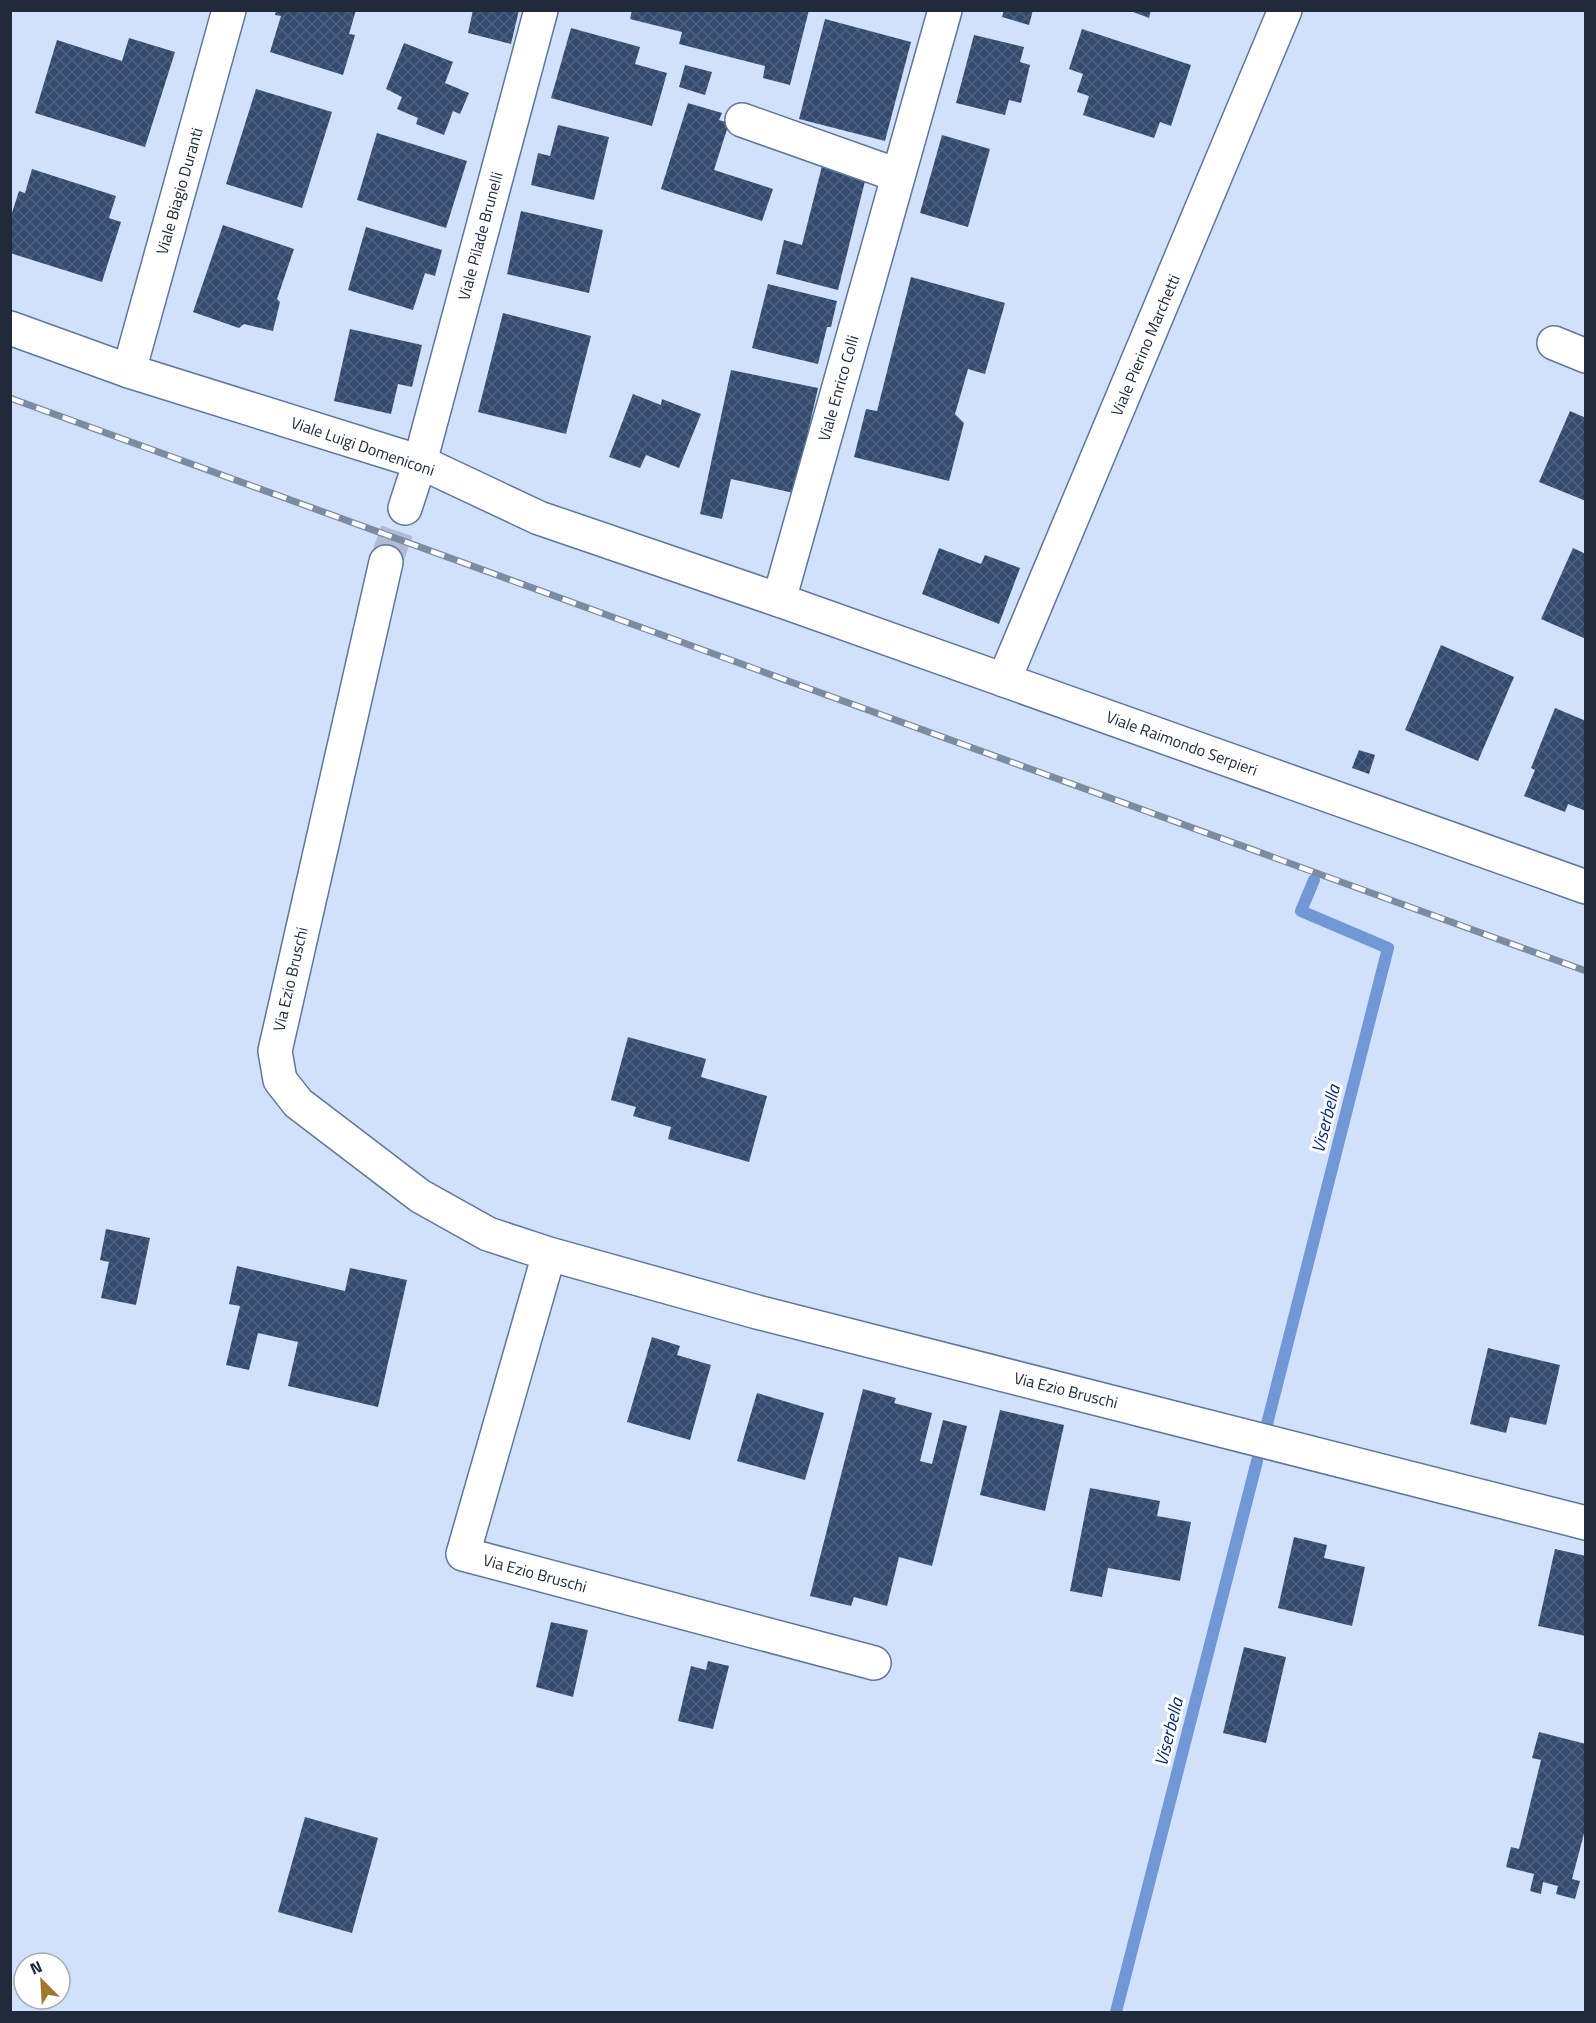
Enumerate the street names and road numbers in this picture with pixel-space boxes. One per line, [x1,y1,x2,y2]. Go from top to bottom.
street label: Viale Biagio Duranti [149,125,209,257]
street label: Viale Pilade Brunelli [451,169,509,303]
street label: Viale Pierino Marchetti [1104,270,1186,420]
street label: Viale Enrico Colli [811,332,865,444]
street label: Viale Luigi Domeniconi [288,410,438,482]
street label: Viale Raimondo Serpieri [1103,704,1261,782]
street label: Via Ezio Bruschi [266,924,314,1034]
street label: Via Ezio Bruschi [1011,1365,1121,1415]
street label: Via Ezio Bruschi [481,1548,589,1598]

